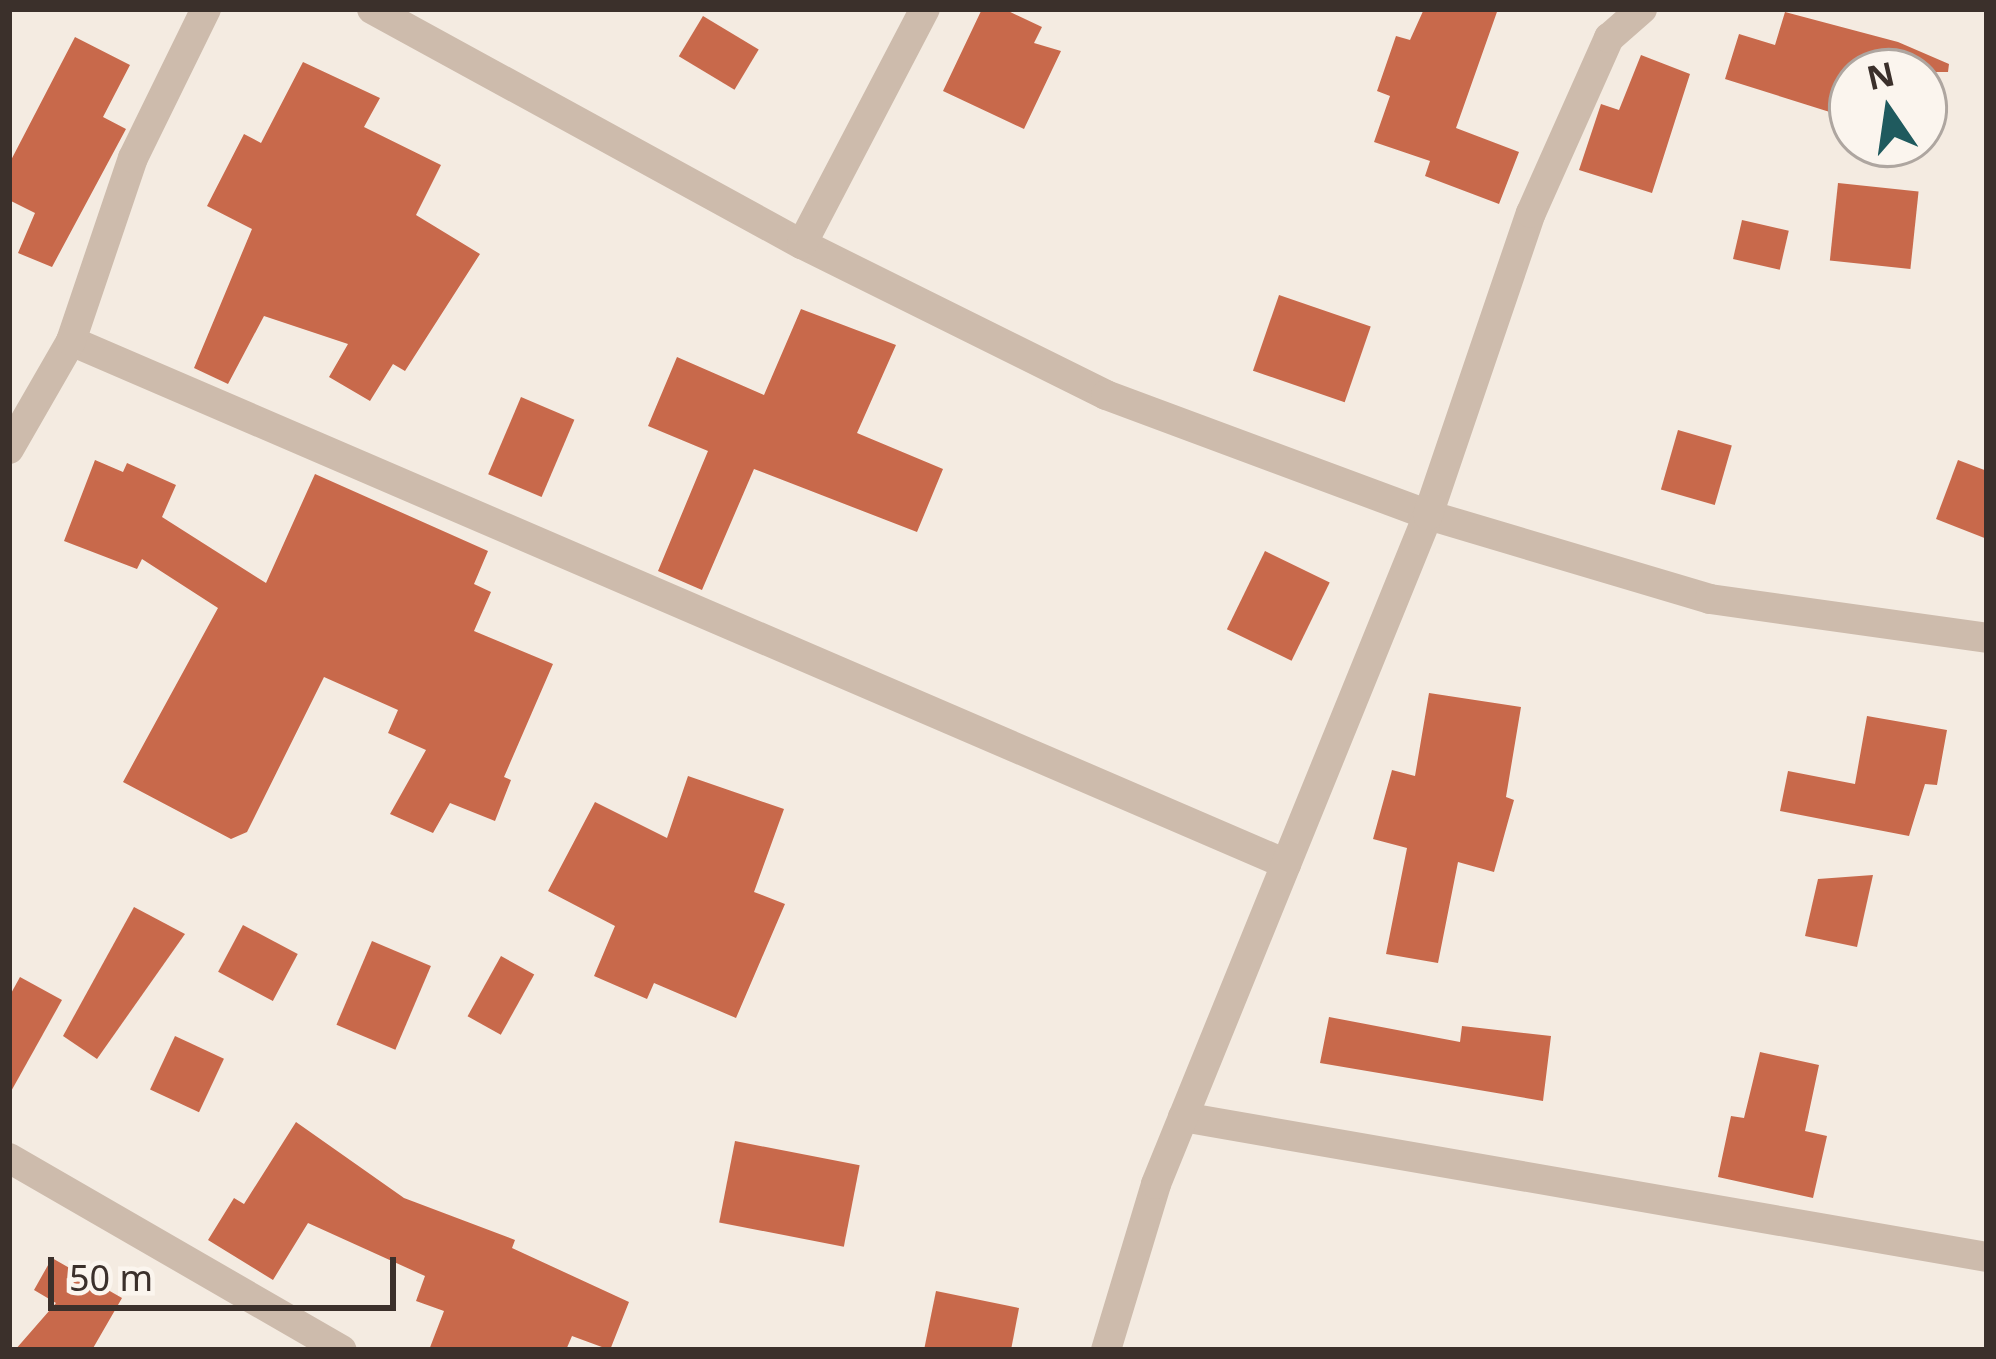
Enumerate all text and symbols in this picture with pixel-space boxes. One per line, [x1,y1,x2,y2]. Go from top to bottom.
north arrow [1828,48,1948,168]
text: N [1862,50,1899,100]
scale bar [54,1233,402,1307]
text: 50 m [69,1253,153,1302]

